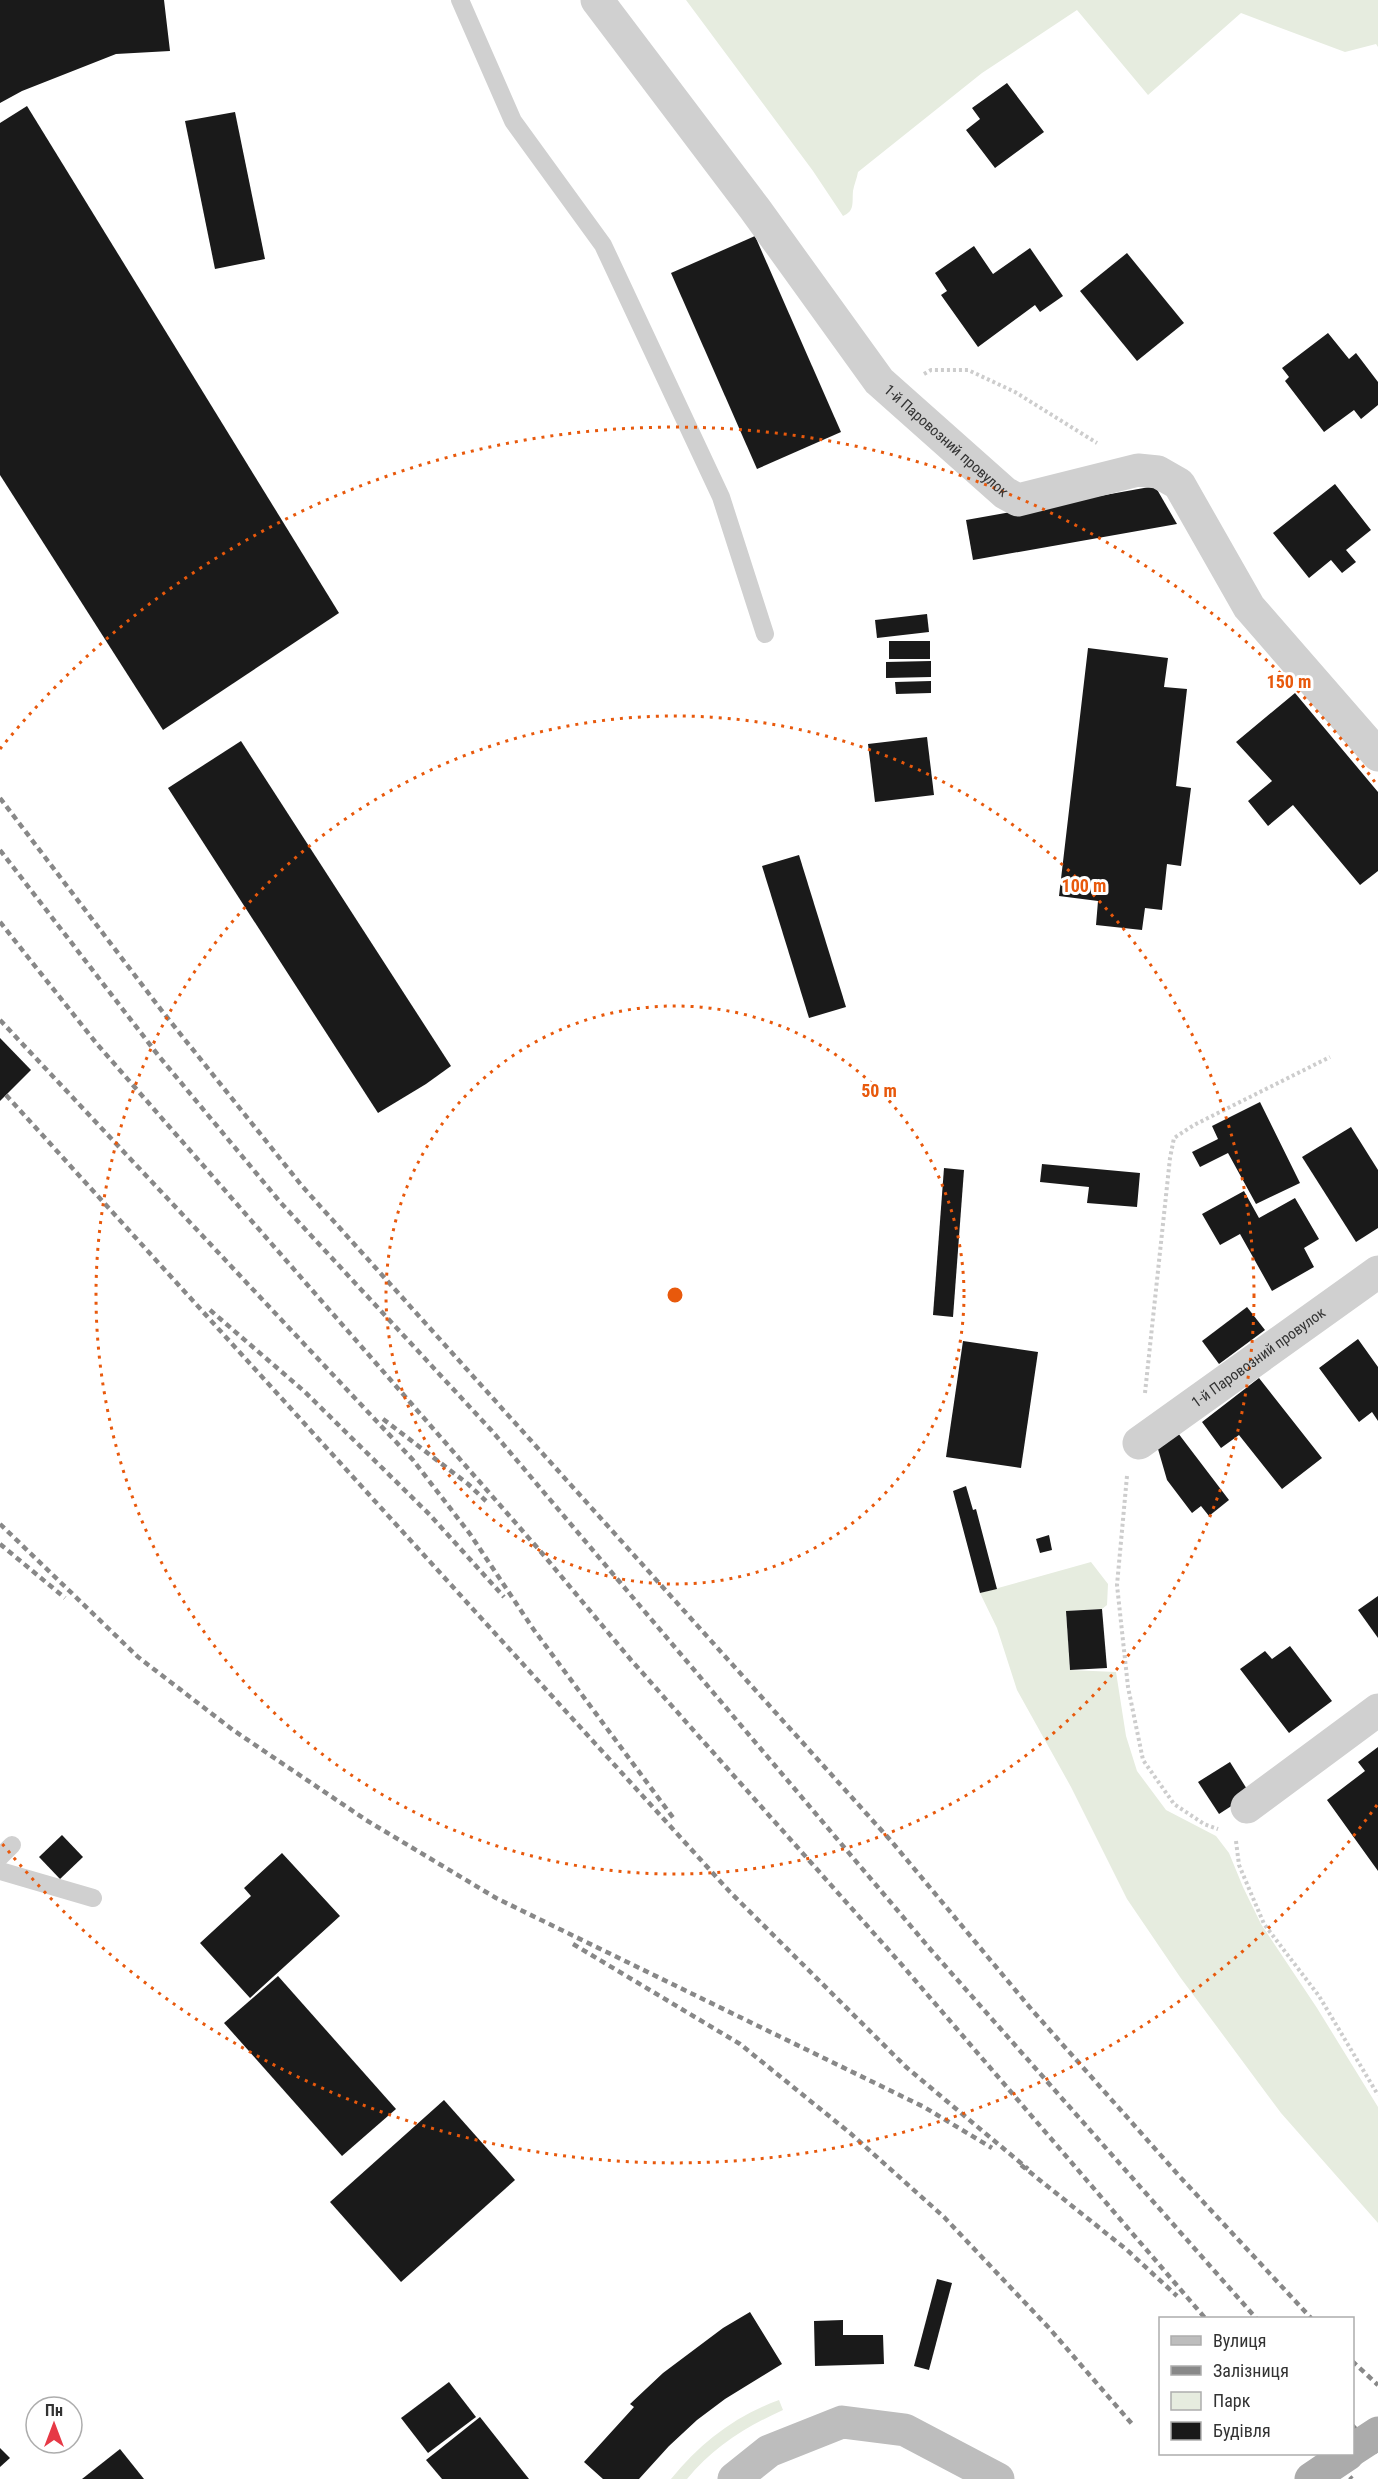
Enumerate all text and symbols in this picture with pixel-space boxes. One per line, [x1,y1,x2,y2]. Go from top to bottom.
street label: 1-й Паровозний провулок [880,381,1012,501]
text: 150 m [1267,671,1311,692]
text: 100 m [1062,875,1106,896]
text: 50 m [861,1080,897,1101]
centre of rings [665,1285,685,1305]
street label: 1-й Паровозний провулок [1188,1304,1329,1411]
legend [1159,2317,1354,2455]
text: Вулиця [1213,2330,1267,2351]
text: Залізниця [1213,2360,1289,2381]
text: Парк [1213,2390,1251,2411]
north arrow [24,2395,84,2455]
text: Пн [45,2401,63,2420]
text: Будівля [1213,2420,1271,2441]

